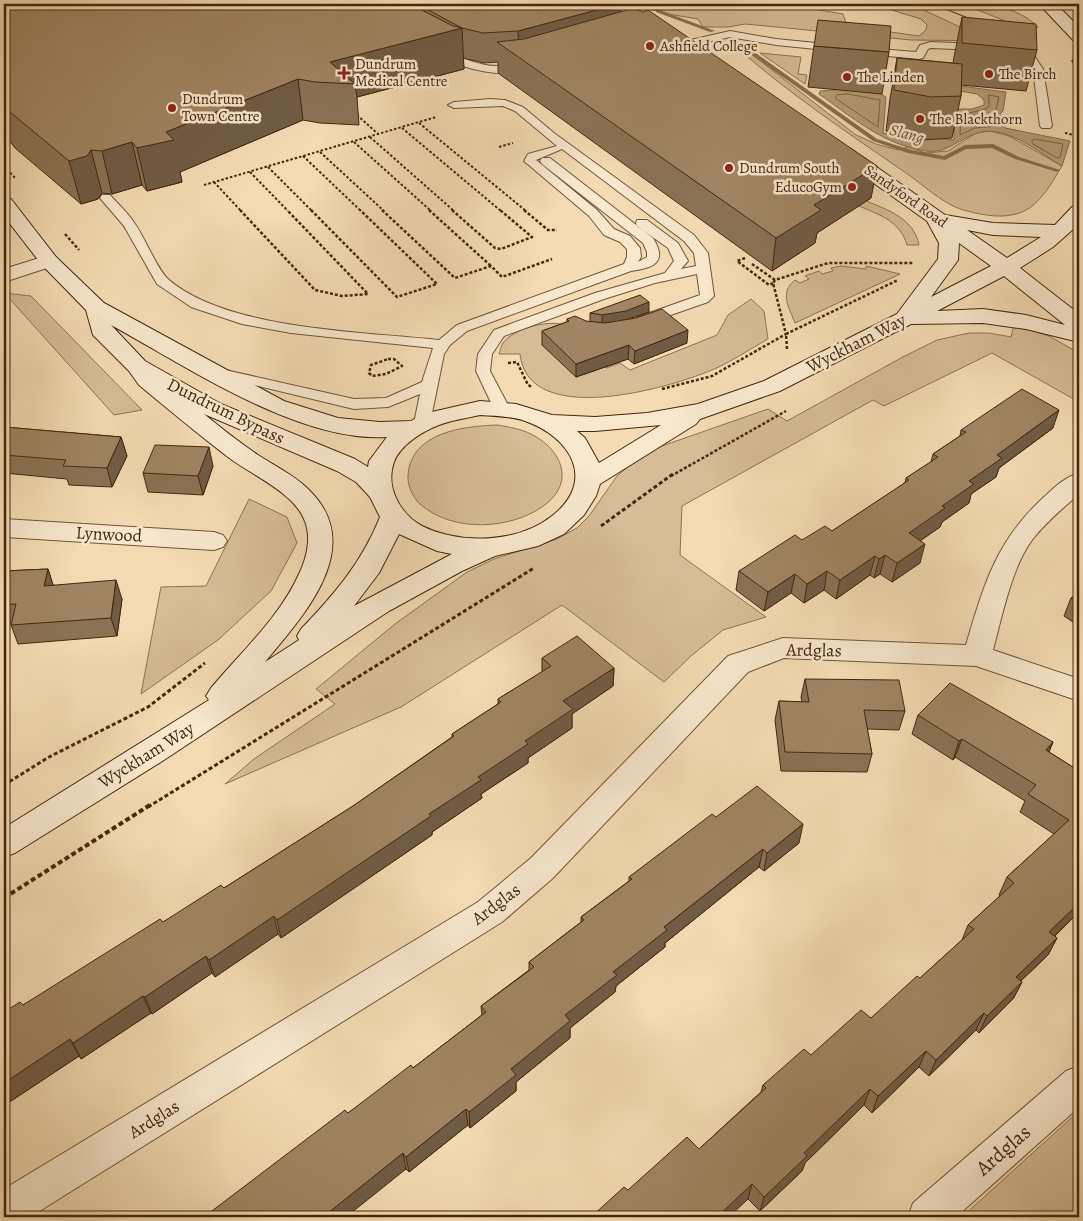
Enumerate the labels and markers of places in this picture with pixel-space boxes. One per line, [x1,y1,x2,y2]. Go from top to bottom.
place label: Ashfield College [659,36,758,56]
marker: Ashfield College [644,40,656,52]
place label: Dundrum Medical Centre [355,54,448,91]
place label: The Birch [999,64,1057,84]
marker: Dundrum Medical Centre [337,66,351,80]
place label: The Linden [857,67,925,87]
marker: The Birch [983,68,995,80]
marker: The Linden [841,71,853,83]
place label: Dundrum Town Centre [182,89,260,126]
marker: Dundrum Town Centre [166,102,178,114]
place label: The Blackthorn [930,109,1022,129]
marker: The Blackthorn [914,113,926,125]
place label: Dundrum South [739,158,839,178]
marker: Dundrum South [723,162,735,174]
place label: EducoGym [775,177,843,197]
marker: EducoGym [846,181,858,193]

